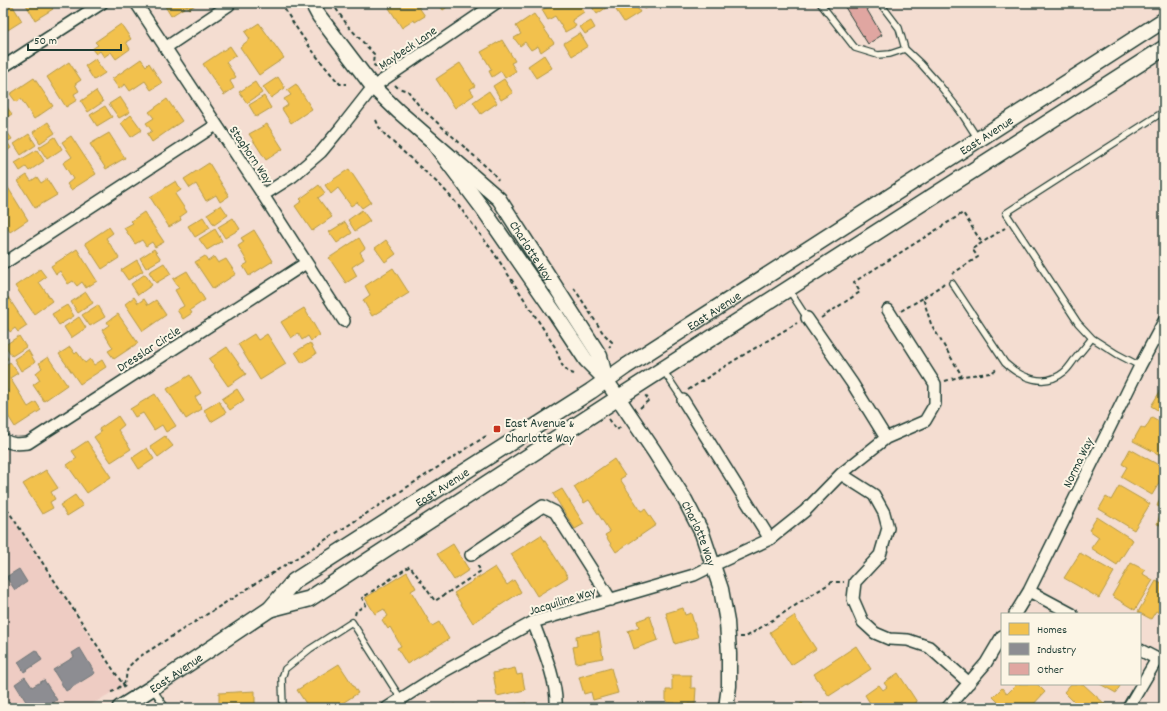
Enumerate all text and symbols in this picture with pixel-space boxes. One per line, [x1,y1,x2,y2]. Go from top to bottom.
street label: Maybeck Lane [375,22,442,76]
scale bar [28,26,121,52]
text: 50 m [34,33,57,50]
street label: East Avenue [956,112,1018,161]
street label: Staghorn Way [223,122,277,189]
street label: Charlotte Way [503,218,557,287]
street label: East Avenue [684,288,746,337]
street label: Dresslar Circle [114,322,185,378]
place label: East Avenue & Charlotte Way [505,415,575,449]
marker: East Avenue & Charlotte Way [492,424,502,434]
street label: Norma Way [1059,434,1100,491]
street label: East Avenue [412,464,474,513]
street label: Charlotte Way [675,498,720,570]
street label: Jacquiline Way [527,583,599,622]
legend [1001,613,1141,685]
text: Homes [1037,622,1067,639]
text: Industry [1037,642,1077,659]
street label: East Avenue [146,649,208,699]
text: Other [1037,662,1064,679]

